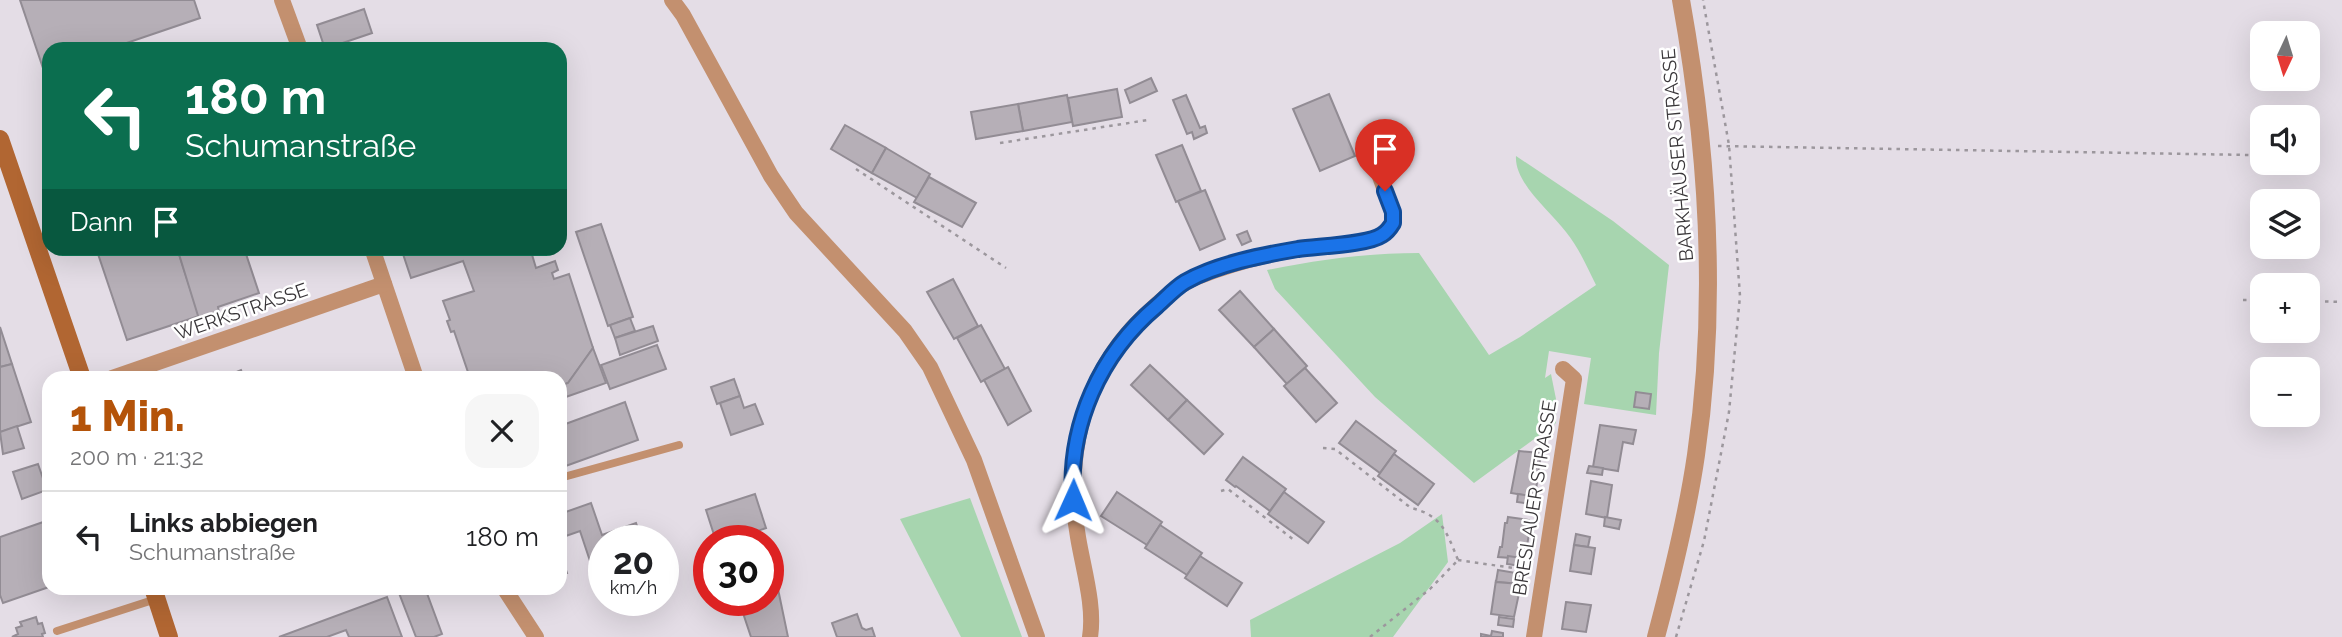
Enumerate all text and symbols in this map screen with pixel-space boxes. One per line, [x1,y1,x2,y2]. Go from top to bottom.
north arrow [2250,21,2320,91]
map controls [2250,21,2320,427]
street label: BARKHÄUSER STRASSE [1657,48,1697,262]
text: 180 m [185,68,326,125]
icon: left [70,70,161,161]
button: sound [2250,105,2320,175]
pin [1355,119,1415,191]
text: Schumanstraße [185,127,416,164]
icon: arrive [1366,130,1404,168]
button: layers [2250,189,2320,259]
icon: arrive [147,203,185,241]
text: Dann [70,207,133,237]
button: + [2250,273,2320,343]
street label: WERKSTRASSE [172,278,310,344]
button: − [2250,357,2320,427]
text: 1 Min. [70,392,185,441]
button: close [465,394,539,468]
street label: BRESLAUER STRASSE [1508,399,1560,597]
text: 200 m · 21:32 [70,443,204,470]
position arrow [1036,463,1110,537]
text: Links abbiegen [129,508,318,538]
icon: left [70,518,108,556]
text: 180 m [466,522,539,552]
speed limit sign: 30 [693,525,784,616]
text: Schumanstraße [129,538,295,565]
text: 20 [613,541,654,582]
text: km/h [610,577,657,598]

